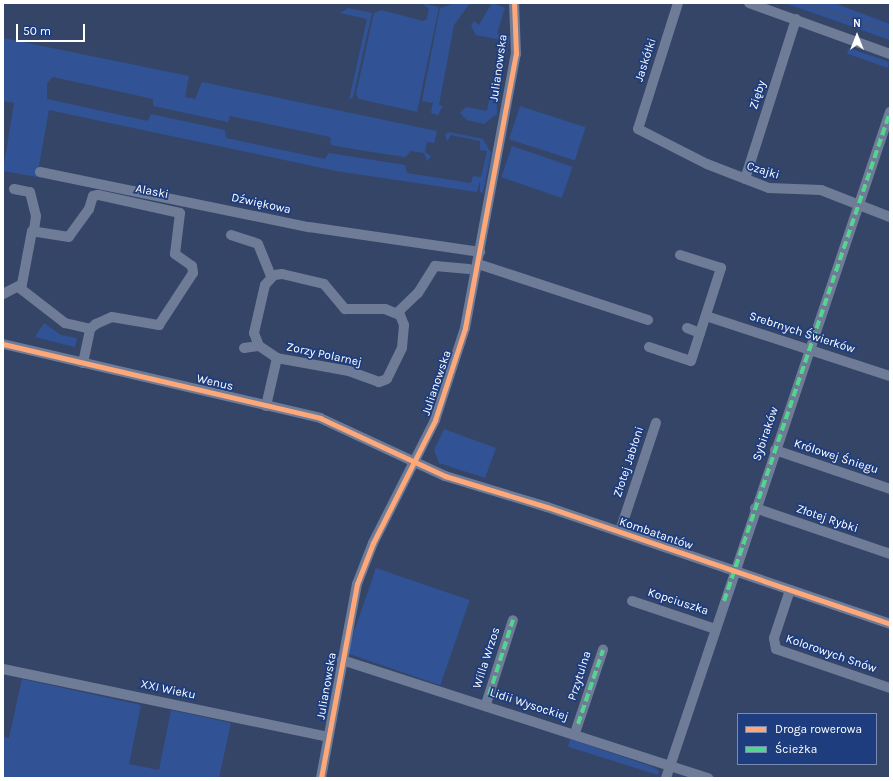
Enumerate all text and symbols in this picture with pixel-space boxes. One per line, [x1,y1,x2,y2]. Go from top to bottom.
scale bar [18,16,87,42]
north arrow [837,16,877,56]
text: N [853,17,861,30]
text: 50 m [23,24,51,38]
street label: Julianowska [487,33,511,103]
street label: Jaskółki [632,36,660,84]
street label: Zięby [747,79,769,111]
street label: Czajki [745,159,781,183]
street label: Alaski [134,182,170,202]
street label: Dźwiękowa [230,191,292,217]
street label: Srebrnych Świerków [747,309,857,357]
street label: Zorzy Polarnej [285,340,363,370]
street label: Julianowska [419,349,455,417]
street label: Wenus [195,372,235,394]
street label: Sybiraków [750,405,782,463]
street label: Złotej Jabłoni [611,425,647,499]
street label: Królowej Śniegu [792,437,880,477]
street label: Złotej Rybki [794,502,860,536]
street label: Kombatantów [617,515,695,553]
street label: Kopciuszka [646,585,710,619]
street label: Willa Wrzos [470,625,504,691]
street label: Kolorowych Snów [784,632,878,676]
street label: Przytulna [565,649,595,703]
street label: Julianowska [314,651,340,721]
street label: XXI Wieku [139,677,197,703]
street label: Lidii Wysockiej [488,685,570,725]
legend [737,713,877,765]
text: Droga rowerowa [775,722,862,736]
text: Ścieżka [775,742,817,756]

